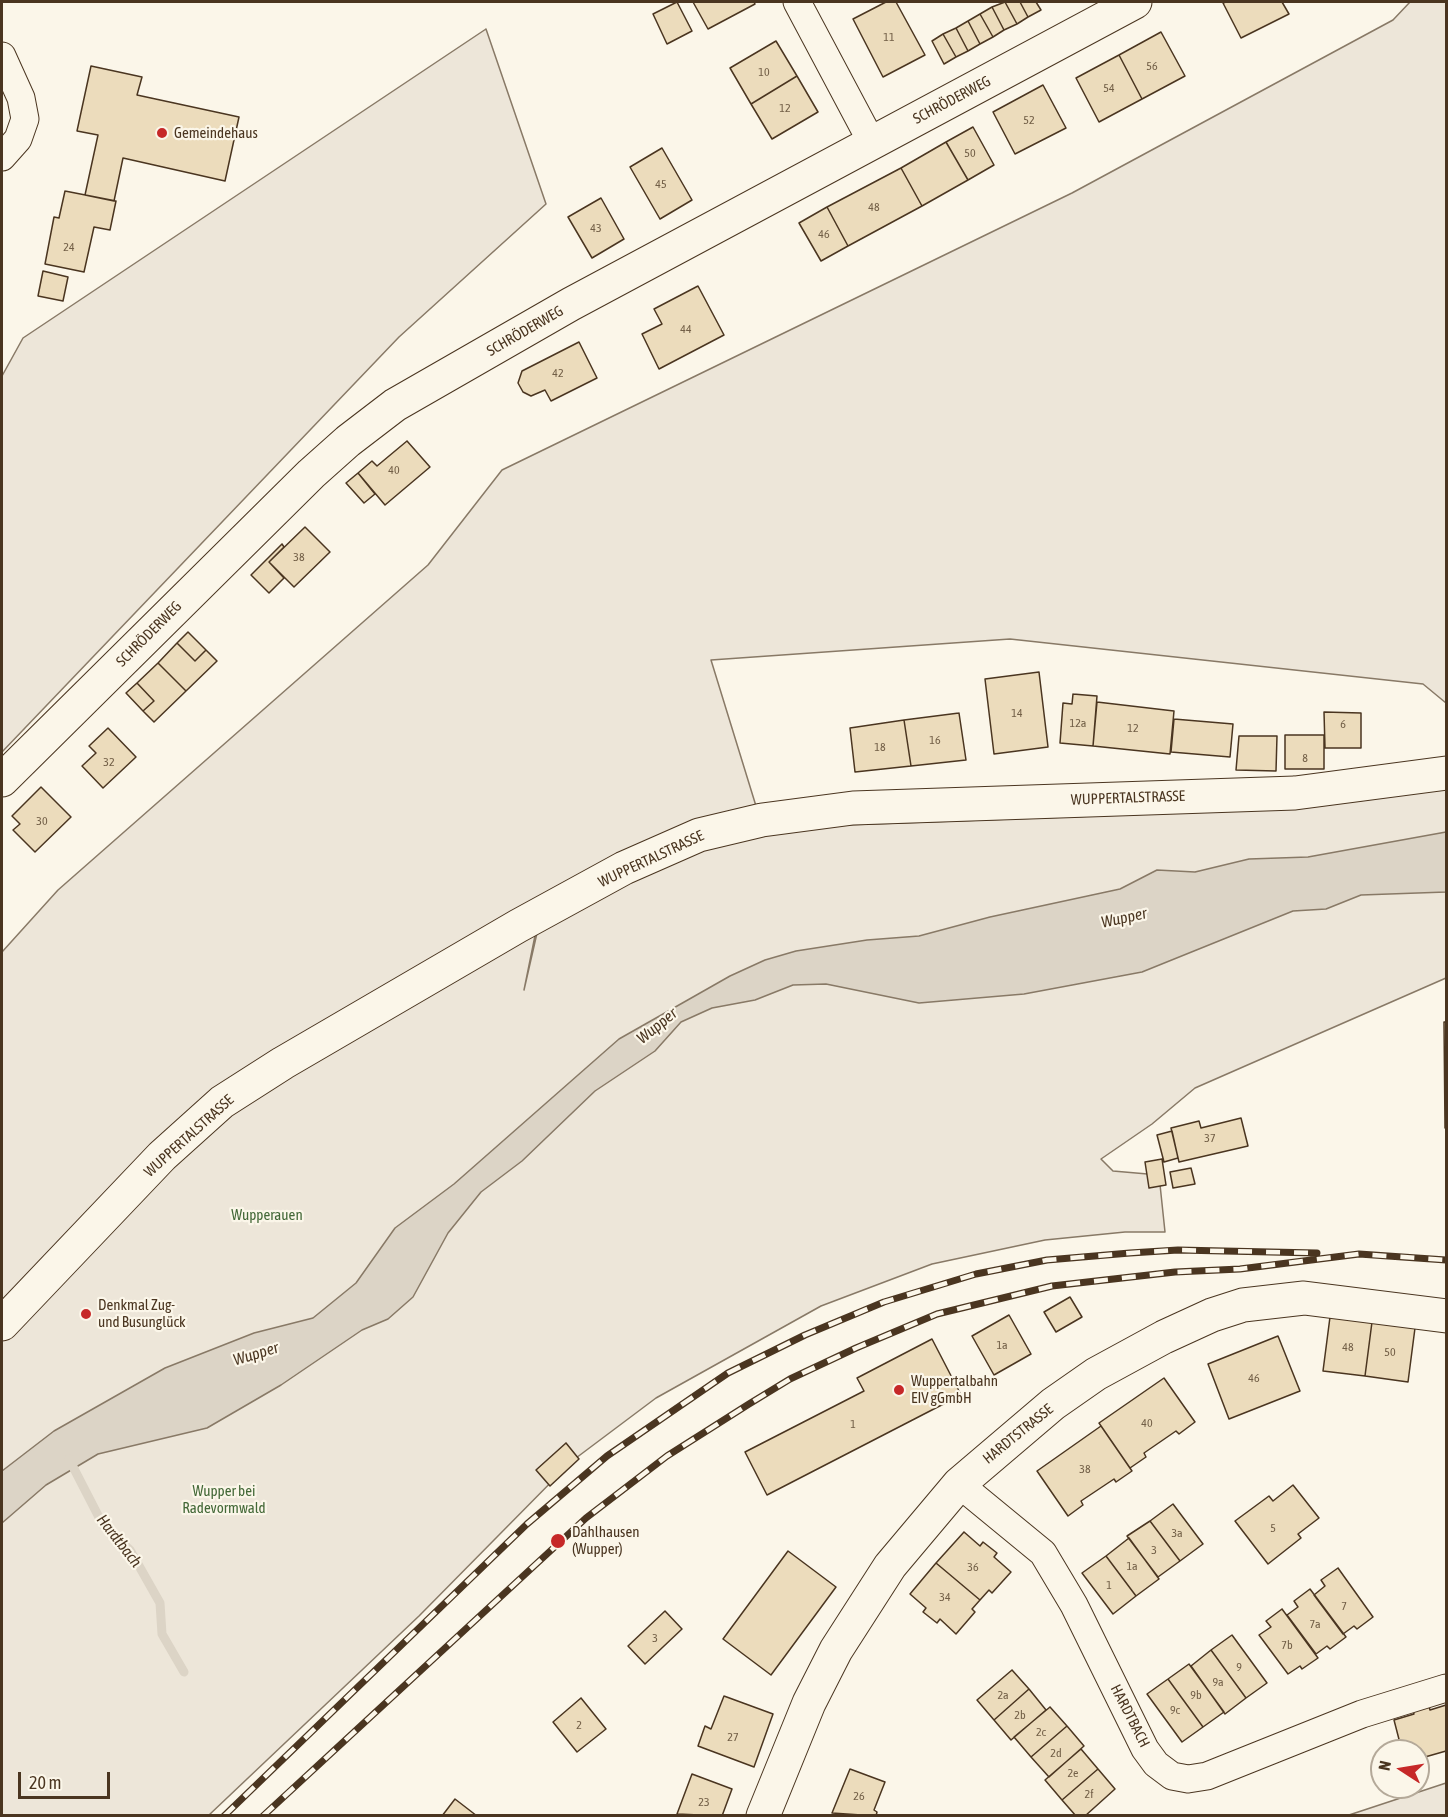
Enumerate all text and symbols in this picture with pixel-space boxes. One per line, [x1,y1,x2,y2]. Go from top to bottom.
house number: 11 [883,30,895,44]
house number: 56 [1146,59,1158,73]
house number: 10 [758,65,770,79]
street label: SCHRÖDERWEG [910,72,994,128]
house number: 54 [1103,81,1115,95]
house number: 12 [779,101,791,115]
house number: 52 [1023,113,1035,127]
place label: Gemeindehaus [174,124,258,142]
marker: Gemeindehaus [155,126,169,140]
house number: 50 [964,146,976,160]
house number: 45 [655,177,667,191]
house number: 48 [868,200,880,214]
house number: 43 [590,221,602,235]
house number: 46 [818,227,830,241]
house number: 24 [63,240,75,254]
street label: SCHRÖDERWEG [484,302,566,360]
house number: 44 [680,322,692,336]
house number: 42 [552,366,564,380]
house number: 40 [388,463,400,477]
house number: 38 [293,550,305,564]
street label: SCHRÖDERWEG [113,598,185,670]
house number: 14 [1011,706,1023,720]
house number: 12a [1070,716,1086,730]
house number: 6 [1340,717,1346,731]
house number: 12 [1127,721,1139,735]
house number: 16 [929,733,941,747]
house number: 18 [874,740,886,754]
house number: 8 [1302,751,1308,765]
house number: 32 [103,755,115,769]
street label: WUPPERTALSTRASSE [1071,787,1185,809]
house number: 30 [36,814,48,828]
street label: WUPPERTALSTRASSE [595,827,707,891]
water label: Wupper [1099,904,1149,932]
water label: Wupper [633,1004,681,1048]
street label: WUPPERTALSTRASSE [141,1091,237,1181]
house number: 37 [1204,1131,1216,1145]
park label: Wupperauen [231,1206,303,1224]
place label: Denkmal Zug- und Busunglück [98,1296,186,1331]
marker: Denkmal Zug- und Busunglück [79,1307,93,1321]
water label: Wupper [231,1338,281,1370]
house number: 1a [996,1338,1008,1352]
house number: 48 [1342,1340,1354,1354]
house number: 50 [1384,1345,1396,1359]
house number: 46 [1248,1371,1260,1385]
place label: Wuppertalbahn EIV gGmbH [911,1372,998,1407]
marker: Wuppertalbahn EIV gGmbH [892,1383,906,1397]
street label: HARDTSTRASSE [979,1400,1057,1468]
house number: 40 [1141,1416,1153,1430]
house number: 1 [850,1417,856,1431]
house number: 38 [1079,1462,1091,1476]
park label: Wupper bei Radevormwald [182,1482,266,1517]
water label: Hardtbach [92,1511,146,1571]
house number: 5 [1270,1521,1276,1535]
place label: Dahlhausen (Wupper) [572,1523,639,1558]
house number: 3a [1171,1526,1183,1540]
marker: Dahlhausen (Wupper) [549,1532,567,1550]
house number: 3 [1151,1543,1157,1557]
house number: 1a [1126,1559,1138,1573]
house number: 36 [967,1560,979,1574]
house number: 1 [1106,1578,1112,1592]
house number: 34 [939,1590,951,1604]
house number: 7 [1341,1599,1347,1613]
house number: 7a [1309,1617,1321,1631]
house number: 3 [652,1631,658,1645]
house number: 7b [1281,1638,1293,1652]
house number: 9 [1236,1660,1242,1674]
house number: 9a [1212,1675,1224,1689]
street label: HARDTBACH [1107,1682,1153,1750]
house number: 2a [997,1688,1009,1702]
house number: 9b [1190,1688,1202,1702]
house number: 9c [1170,1703,1180,1717]
house number: 2b [1014,1708,1026,1722]
house number: 2 [576,1718,582,1732]
house number: 2c [1036,1725,1046,1739]
house number: 27 [727,1730,739,1744]
north arrow [1370,1739,1430,1799]
house number: 2d [1050,1746,1062,1760]
text: N [1375,1759,1394,1772]
scale bar [21,1760,112,1798]
house number: 2e [1067,1766,1079,1780]
text: 20 m [29,1772,61,1793]
house number: 2f [1085,1787,1093,1801]
house number: 26 [853,1789,865,1803]
house number: 23 [698,1795,710,1809]

